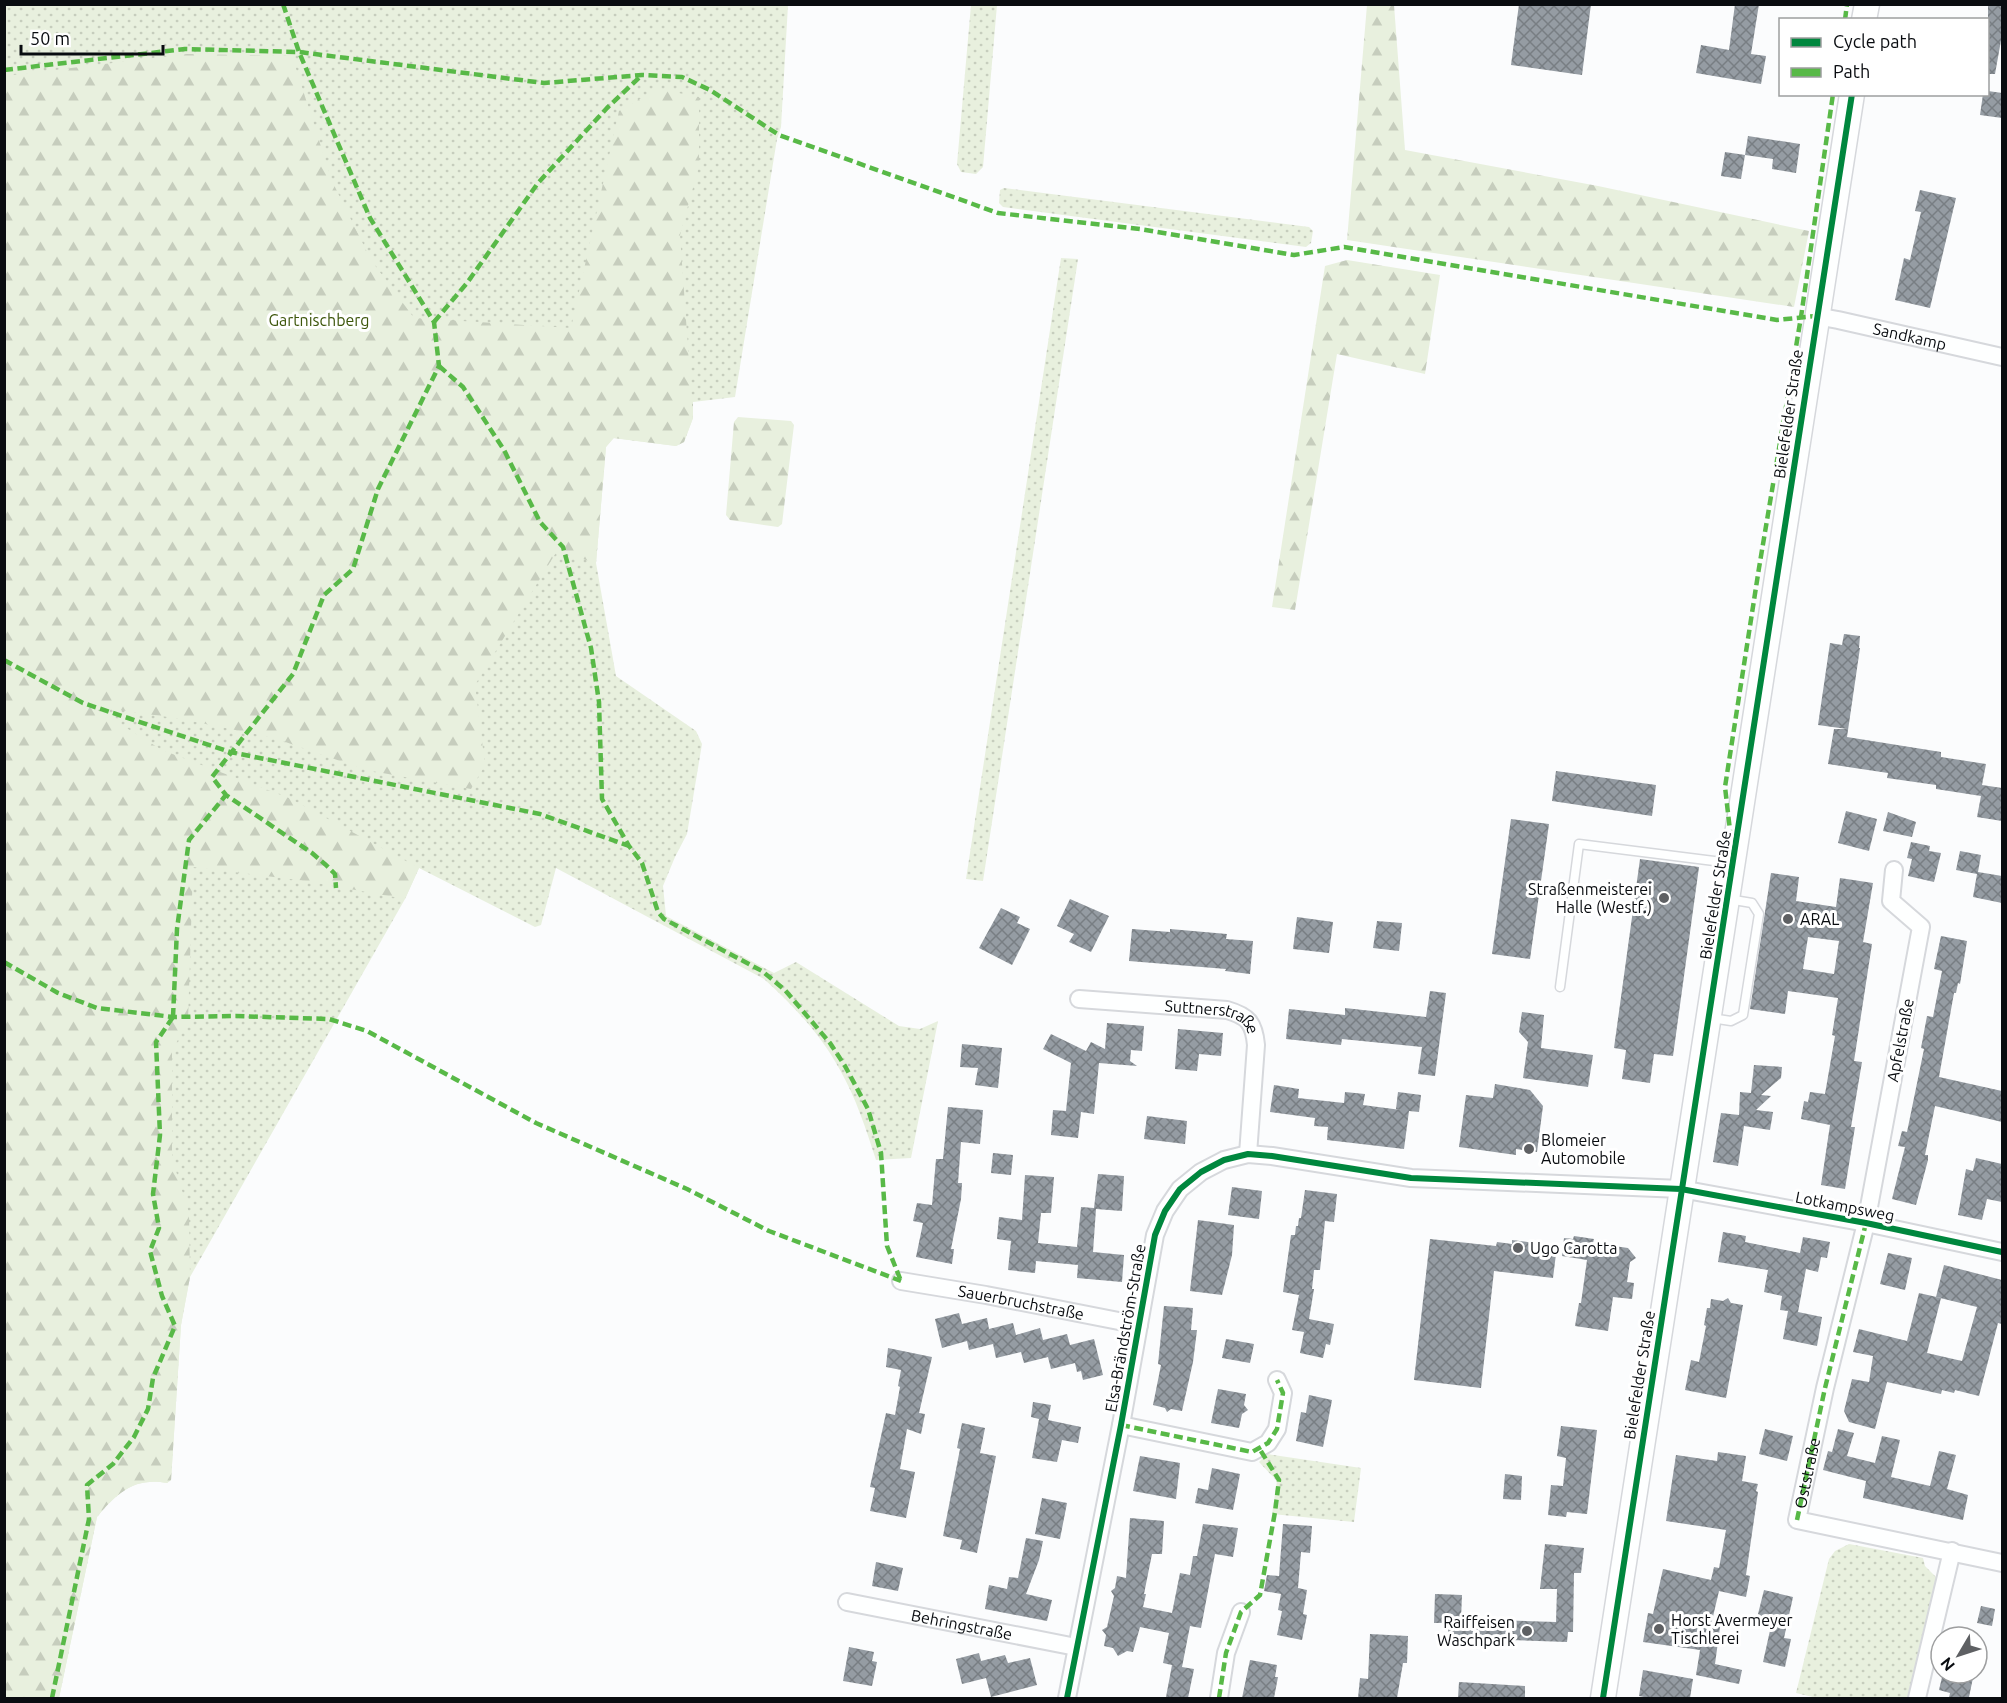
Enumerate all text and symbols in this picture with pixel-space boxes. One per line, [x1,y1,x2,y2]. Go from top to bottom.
scale bar [21,18,164,56]
legend [1779,18,1989,96]
text: 50 m [30,28,70,48]
text: Cycle path [1833,31,1917,51]
text: Path [1833,61,1870,81]
park label: Gartnischberg [268,311,370,329]
street label: Sandkamp [1871,319,1948,353]
street label: Bielefelder Straße [1770,348,1806,480]
street label: Bielefelder Straße [1696,829,1734,961]
place label: Straßenmeisterei Halle (Westf.) [1528,880,1652,917]
marker: Straßenmeisterei Halle (Westf.) [1657,891,1671,905]
place label: ARAL [1800,910,1839,928]
marker: ARAL [1781,912,1795,926]
street label: Suttnerstraße [1164,996,1263,1036]
street label: Apfelstraße [1883,997,1917,1083]
place label: Blomeier Automobile [1541,1131,1626,1167]
marker: Blomeier Automobile [1522,1142,1536,1156]
street label: Lotkampsweg [1794,1188,1896,1224]
place label: Ugo Carotta [1530,1239,1617,1257]
marker: Ugo Carotta [1511,1241,1525,1255]
street label: Elsa-Brändström-Straße [1101,1243,1149,1413]
street label: Sauerbruchstraße [957,1282,1086,1323]
street label: Bielefelder Straße [1620,1309,1658,1441]
street label: Oststraße [1791,1436,1823,1510]
street label: Behringstraße [910,1606,1014,1643]
place label: Horst Avermeyer Tischlerei [1671,1611,1793,1647]
place label: Raiffeisen Waschpark [1437,1613,1515,1649]
marker: Horst Avermeyer Tischlerei [1652,1622,1666,1636]
marker: Raiffeisen Waschpark [1520,1624,1534,1638]
north arrow [1929,1625,1989,1685]
text: N [1937,1654,1958,1675]

